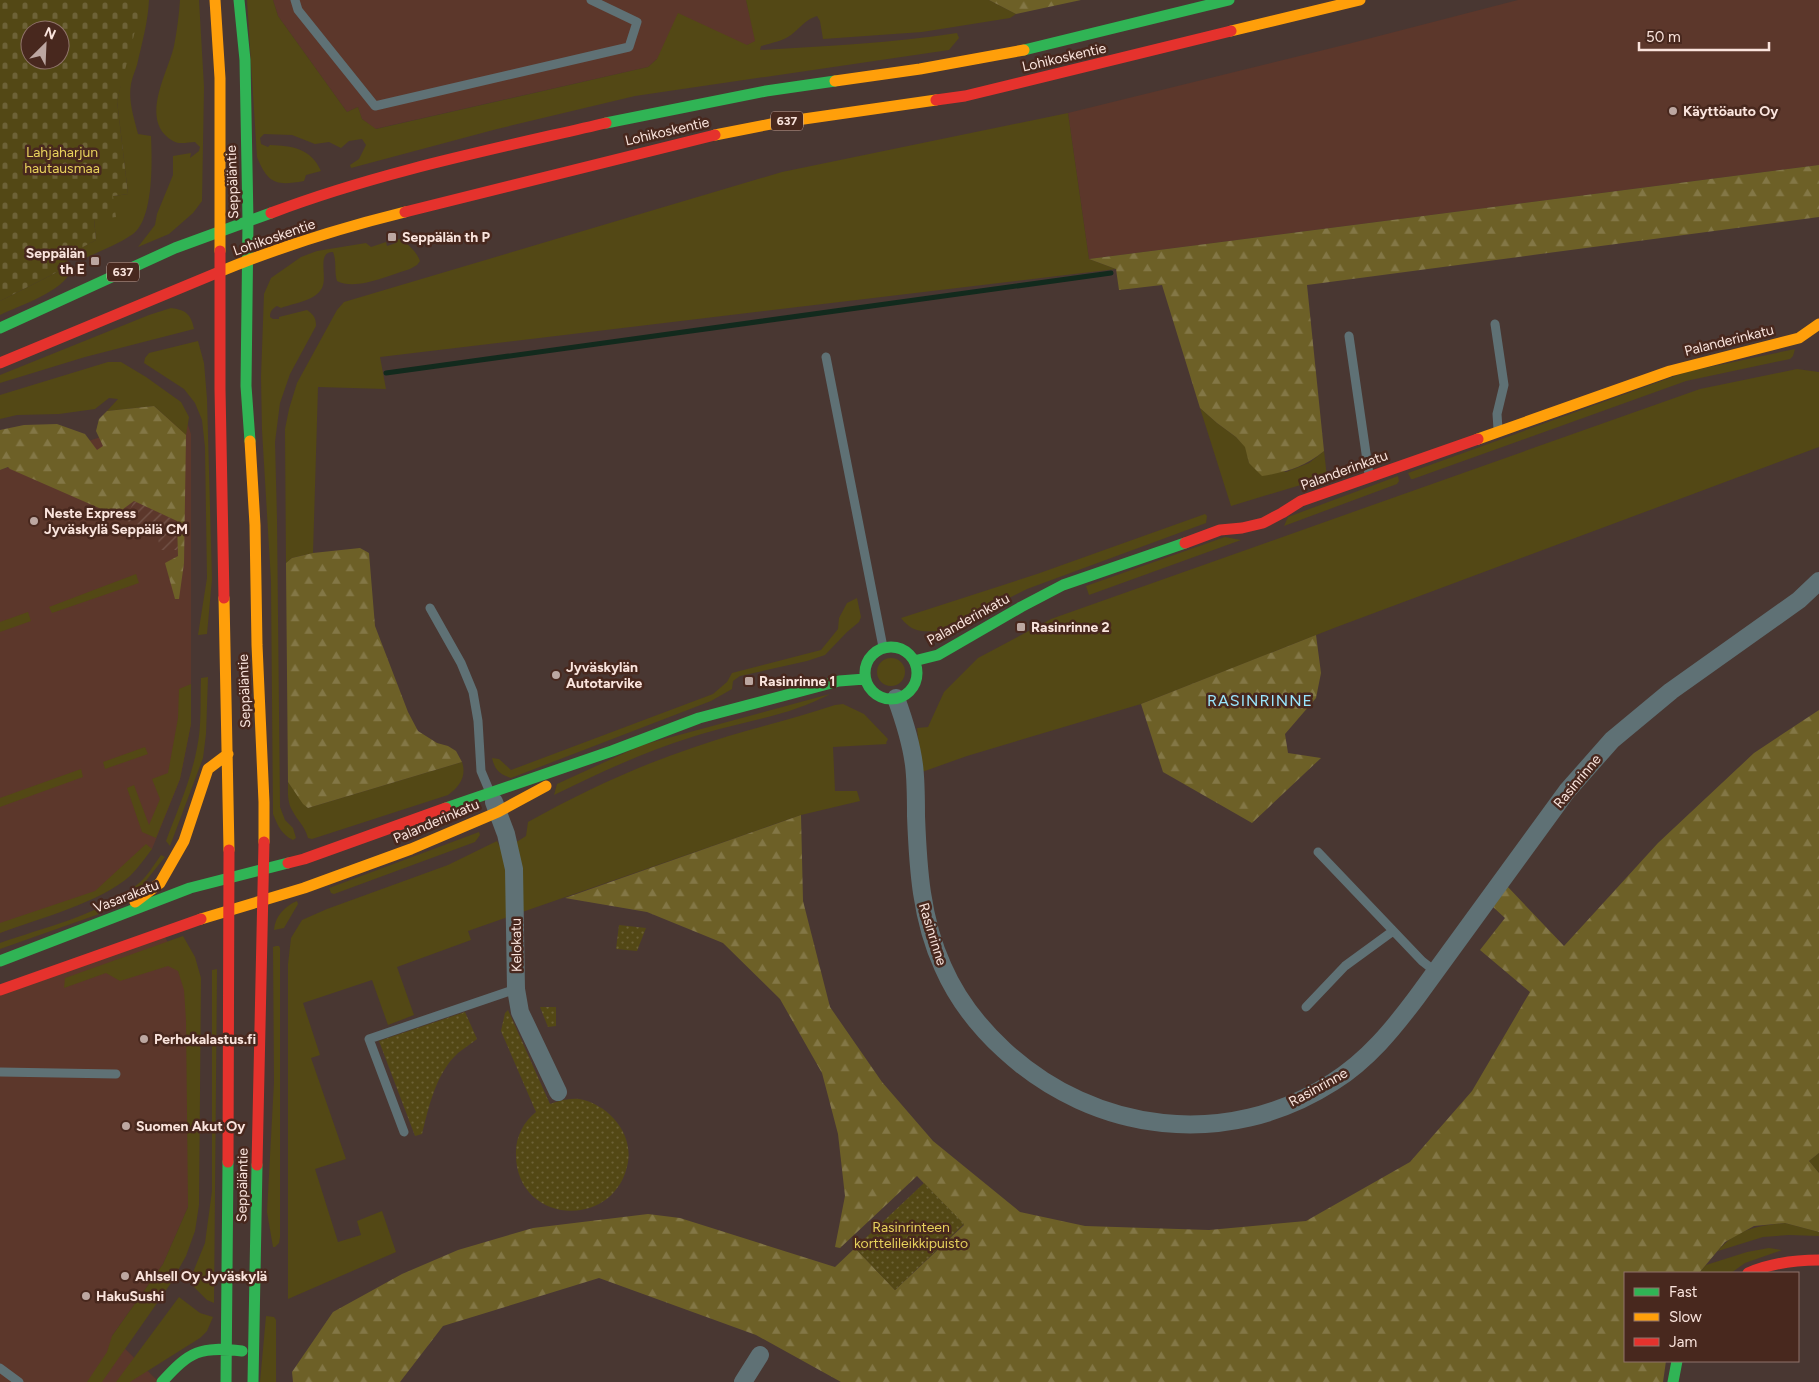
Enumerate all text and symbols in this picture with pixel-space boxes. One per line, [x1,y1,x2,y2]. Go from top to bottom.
north arrow [20,20,70,70]
scale bar [1639,20,1769,52]
text: N [42,24,58,44]
text: 50 m [1646,28,1681,46]
street label: Lohikoskentie [1020,39,1108,75]
place label: Käyttöauto Oy [1683,103,1779,120]
marker: Käyttöauto Oy [1667,105,1679,117]
road number: 637 [771,112,803,130]
street label: Lohikoskentie [623,113,711,149]
park label: Lahjaharjun hautausmaa [24,144,100,177]
street label: Seppäläntie [223,144,242,219]
street label: Lohikoskentie [231,215,318,260]
place label: Seppälän th P [402,229,491,246]
marker: Seppälän th P [386,231,398,243]
place label: Seppälän th E [26,245,85,278]
marker: Seppälän th E [89,255,101,267]
road number: 637 [107,262,139,282]
street label: Palanderinkatu [1683,321,1776,360]
street label: Palanderinkatu [1298,447,1390,494]
place label: Neste Express Jyväskylä Seppälä CM [44,505,188,538]
marker: Neste Express Jyväskylä Seppälä CM [28,515,40,527]
street label: Palanderinkatu [924,590,1012,649]
place label: Rasinrinne 2 [1031,619,1110,636]
marker: Rasinrinne 2 [1015,621,1027,633]
street label: Seppäläntie [235,653,254,728]
place label: Jyväskylän Autotarvike [566,659,642,692]
marker: Jyväskylän Autotarvike [550,669,562,681]
place label: Rasinrinne 1 [759,673,836,690]
marker: Rasinrinne 1 [743,675,755,687]
district label: RASINRINNE [1207,691,1313,710]
street label: Rasinrinne [1550,751,1605,812]
street label: Palanderinkatu [391,796,482,847]
street label: Vasarakatu [91,876,161,917]
street label: Rasinrinne [915,901,950,968]
street label: Kelokatu [508,918,525,972]
place label: Perhokalastus.fi [154,1031,256,1048]
marker: Perhokalastus.fi [138,1033,150,1045]
street label: Rasinrinne [1286,1064,1351,1111]
place label: Suomen Akut Oy [136,1118,246,1135]
marker: Suomen Akut Oy [120,1120,132,1132]
street label: Seppäläntie [233,1147,252,1222]
park label: Rasinrinteen korttelileikkipuisto [854,1219,968,1252]
place label: Ahlsell Oy Jyväskylä [135,1268,267,1285]
marker: Ahlsell Oy Jyväskylä [119,1270,131,1282]
legend [1624,1272,1799,1362]
text: Fast [1669,1283,1698,1301]
place label: HakuSushi [96,1288,164,1305]
marker: HakuSushi [80,1290,92,1302]
text: Slow [1669,1308,1702,1326]
text: Jam [1669,1333,1697,1351]

